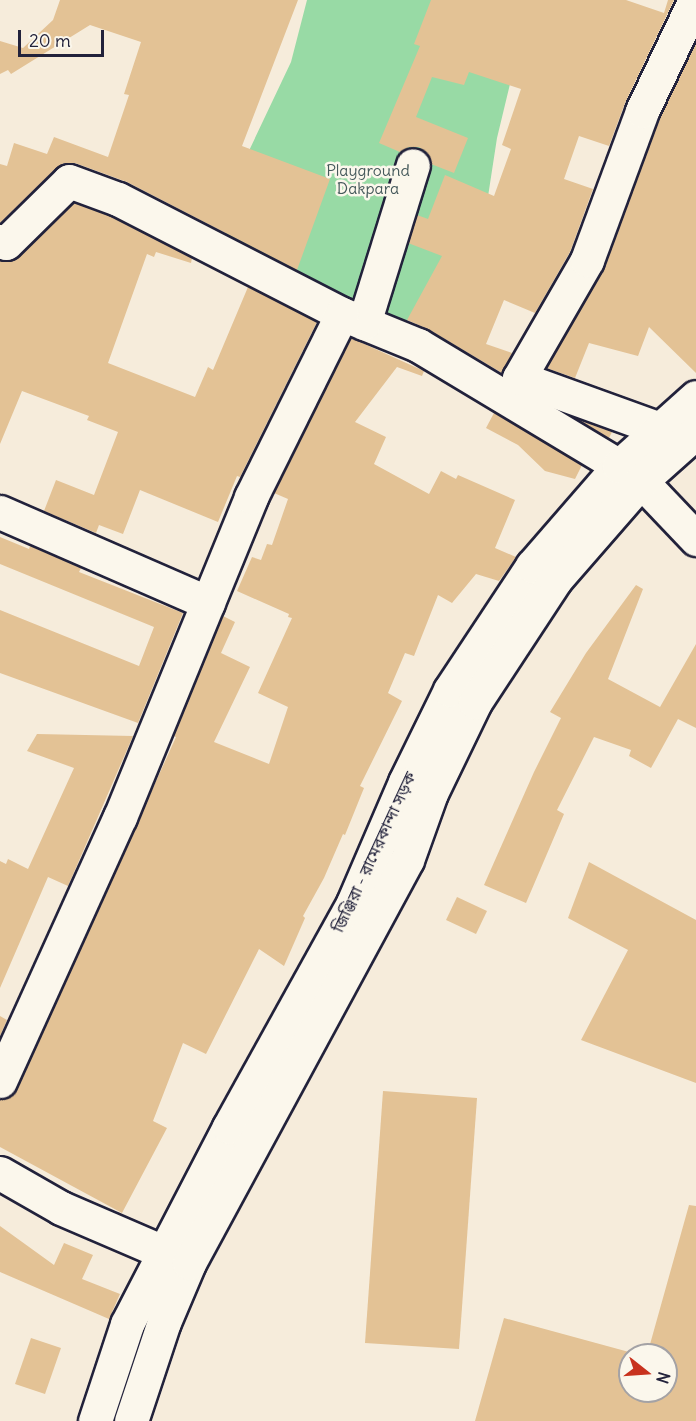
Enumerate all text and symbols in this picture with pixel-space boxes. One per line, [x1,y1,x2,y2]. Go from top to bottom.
scale bar [21,18,106,56]
text: 20 m [29,29,71,52]
park label: Playground Dakpara [326,160,410,198]
street label: জিঞ্জিরা - রামেরকান্দা সড়ক [328,769,420,935]
north arrow [618,1343,678,1403]
text: N [652,1369,674,1386]

